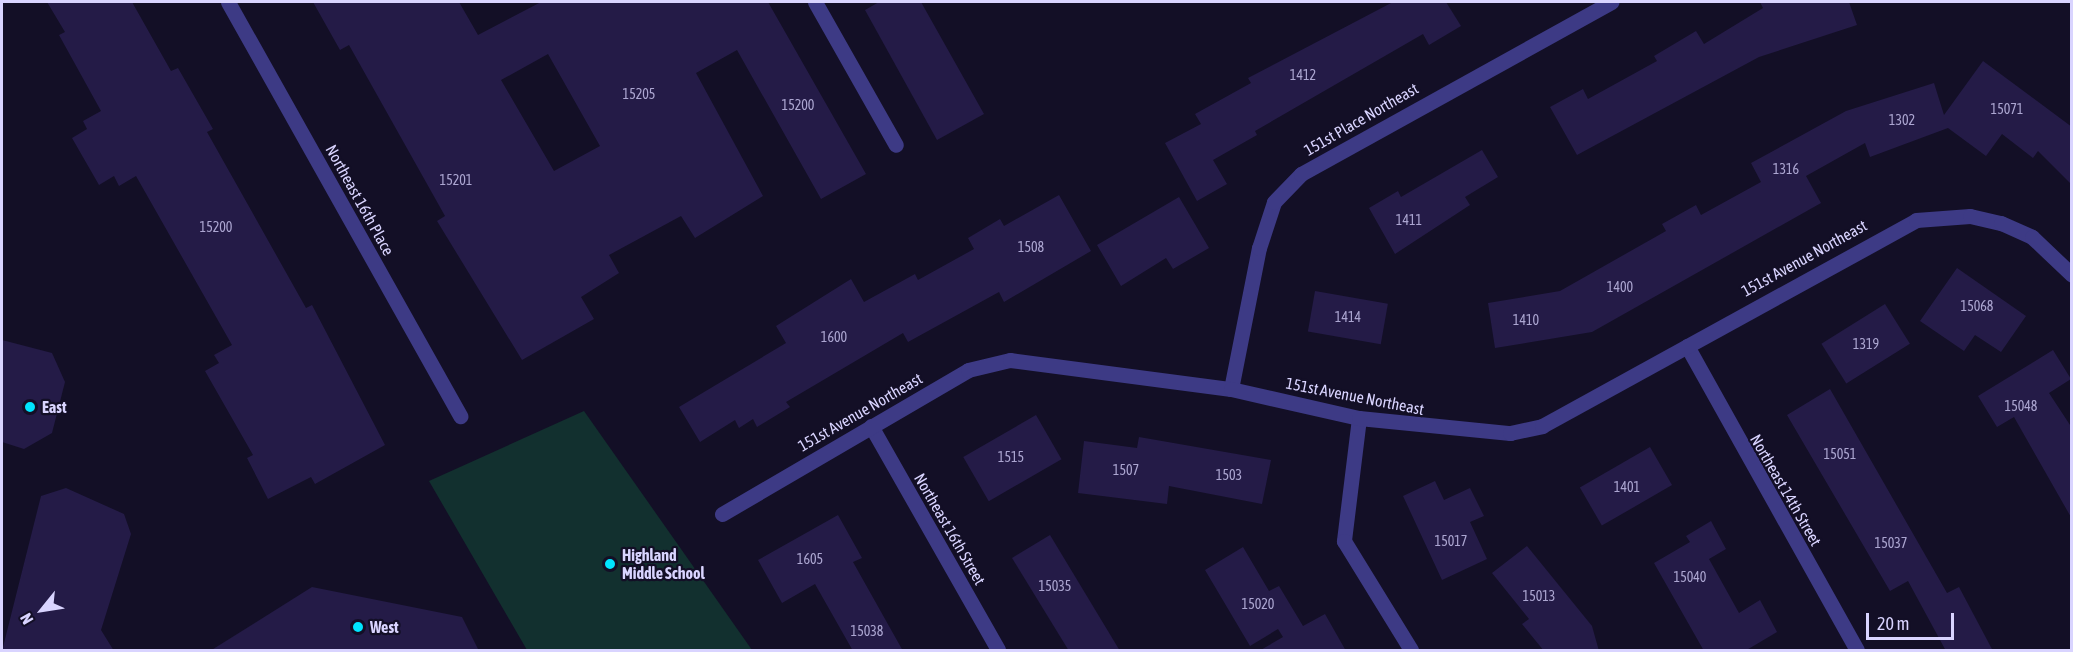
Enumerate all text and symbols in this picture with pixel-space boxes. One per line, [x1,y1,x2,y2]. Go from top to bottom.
house number: 1412 [1290,67,1316,83]
street label: 151st Place Northeast [1300,78,1422,160]
house number: 15205 [623,86,655,102]
house number: 15200 [782,97,814,113]
house number: 15071 [1991,101,2023,117]
house number: 1302 [1889,112,1915,128]
street label: Northeast 16th Place [322,141,398,259]
house number: 1316 [1773,161,1799,177]
house number: 15201 [440,172,472,188]
house number: 1411 [1396,212,1422,228]
street label: 151st Avenue Northeast [1738,216,1870,300]
house number: 15200 [200,219,232,235]
house number: 1508 [1018,239,1044,255]
house number: 1400 [1607,279,1633,295]
house number: 15068 [1961,298,1993,314]
house number: 1414 [1335,309,1361,325]
house number: 1410 [1513,312,1539,328]
house number: 1600 [821,329,847,345]
house number: 1319 [1853,336,1879,352]
street label: 151st Avenue Northeast [794,369,926,455]
street label: 151st Avenue Northeast [1284,373,1426,419]
place label: East [42,397,67,417]
house number: 15048 [2005,398,2037,414]
marker: East [23,400,37,414]
street label: Northeast 14th Street [1746,431,1826,549]
house number: 15051 [1824,446,1856,462]
house number: 1515 [998,449,1024,465]
house number: 1507 [1113,462,1139,478]
house number: 1503 [1216,467,1242,483]
street label: Northeast 16th Street [910,470,990,588]
house number: 1401 [1614,479,1640,495]
house number: 15017 [1435,533,1467,549]
house number: 15037 [1875,535,1907,551]
place label: Highland Middle School [622,545,705,583]
house number: 1605 [797,551,823,567]
marker: Highland Middle School [603,557,617,571]
house number: 15040 [1674,569,1706,585]
house number: 15035 [1039,578,1071,594]
north arrow [12,580,72,640]
house number: 15013 [1523,588,1555,604]
house number: 15020 [1242,596,1274,612]
scale bar [1869,601,1958,639]
text: N [16,610,37,628]
text: 20 m [1877,613,1909,634]
place label: West [370,617,399,637]
marker: West [351,620,365,634]
house number: 15038 [851,623,883,639]

